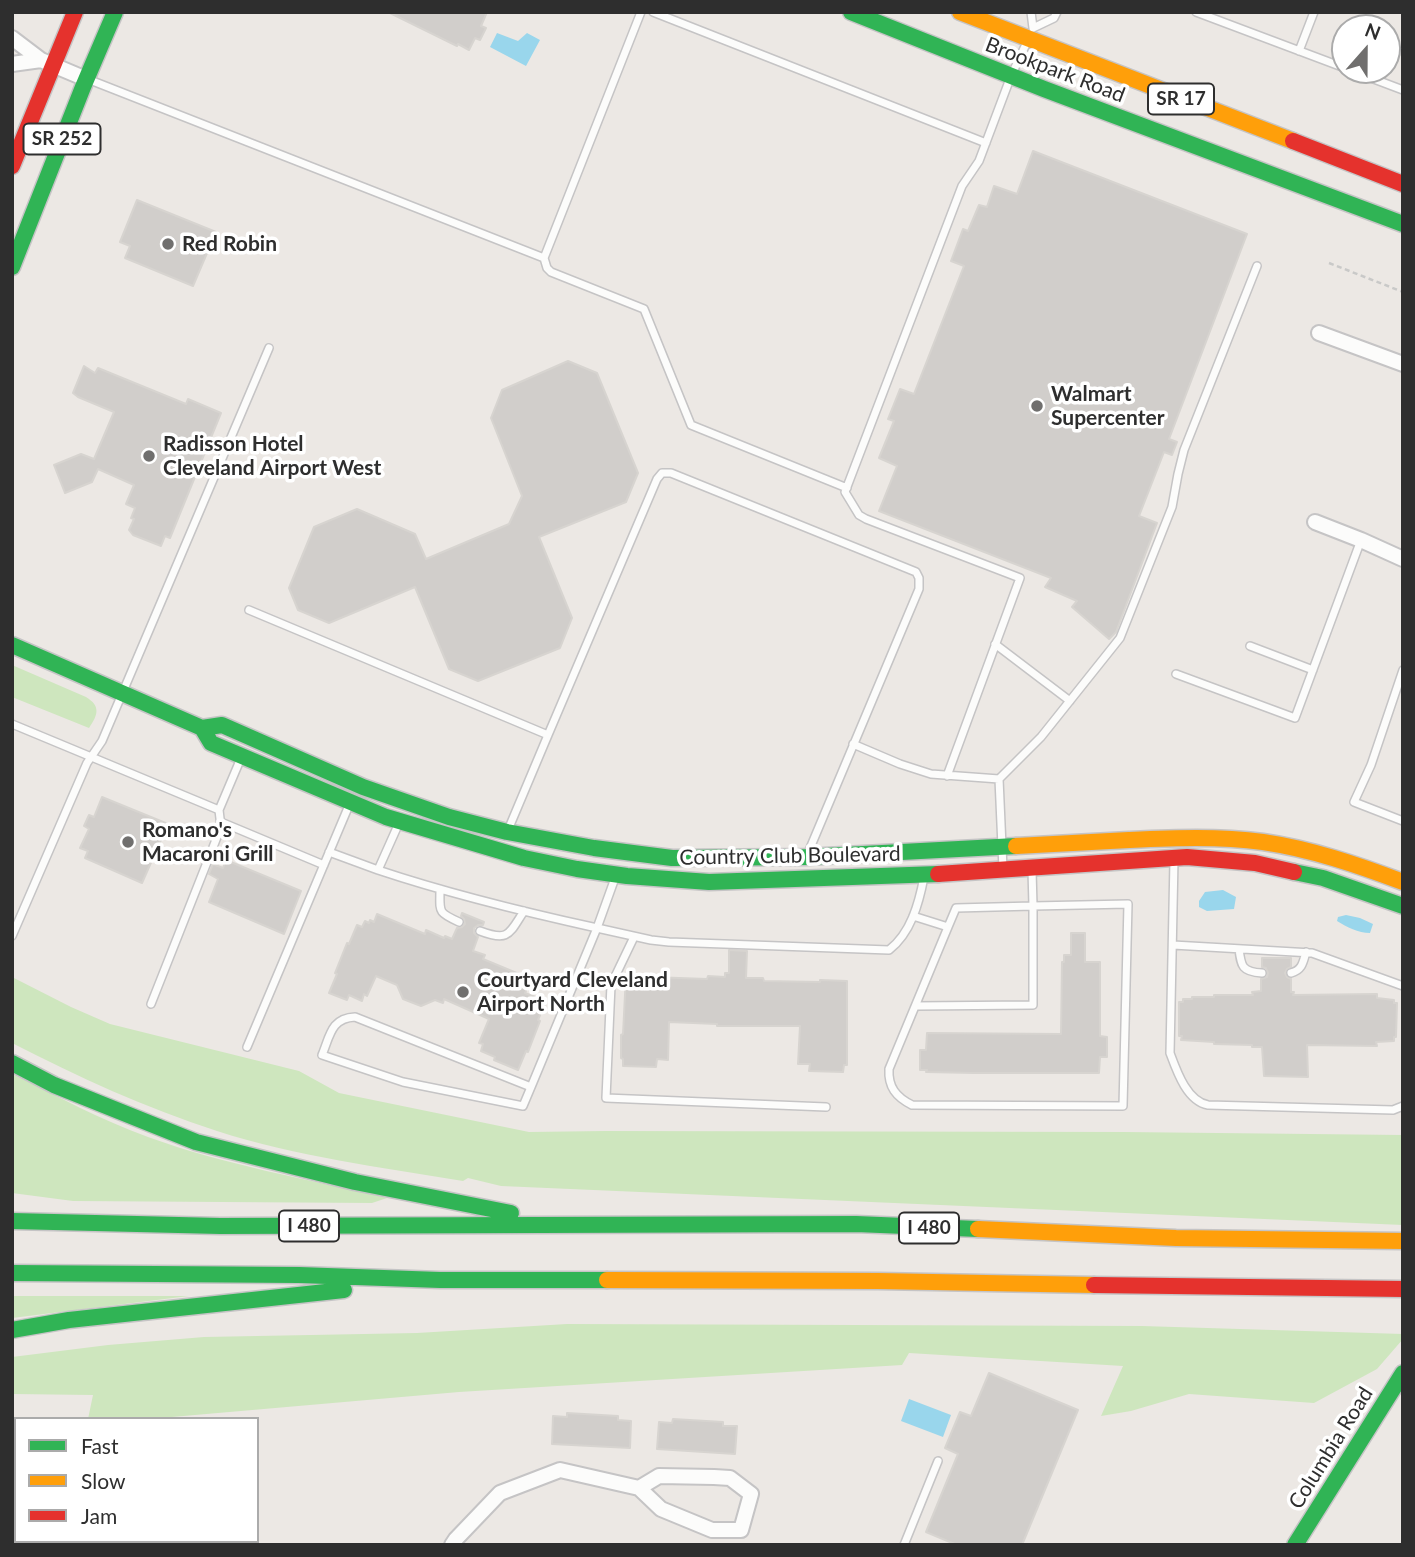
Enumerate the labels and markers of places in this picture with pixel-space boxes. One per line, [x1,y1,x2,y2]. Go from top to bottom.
place label: Red Robin [182,231,277,257]
marker: Red Robin [160,236,176,252]
place label: Walmart Supercenter [1051,381,1164,431]
marker: Walmart Supercenter [1029,398,1045,414]
place label: Radisson Hotel Cleveland Airport West [163,431,381,481]
marker: Radisson Hotel Cleveland Airport West [141,448,157,464]
place label: Romano's Macaroni Grill [142,817,274,867]
marker: Romano's Macaroni Grill [120,834,136,850]
place label: Courtyard Cleveland Airport North [477,967,668,1017]
marker: Courtyard Cleveland Airport North [455,984,471,1000]

